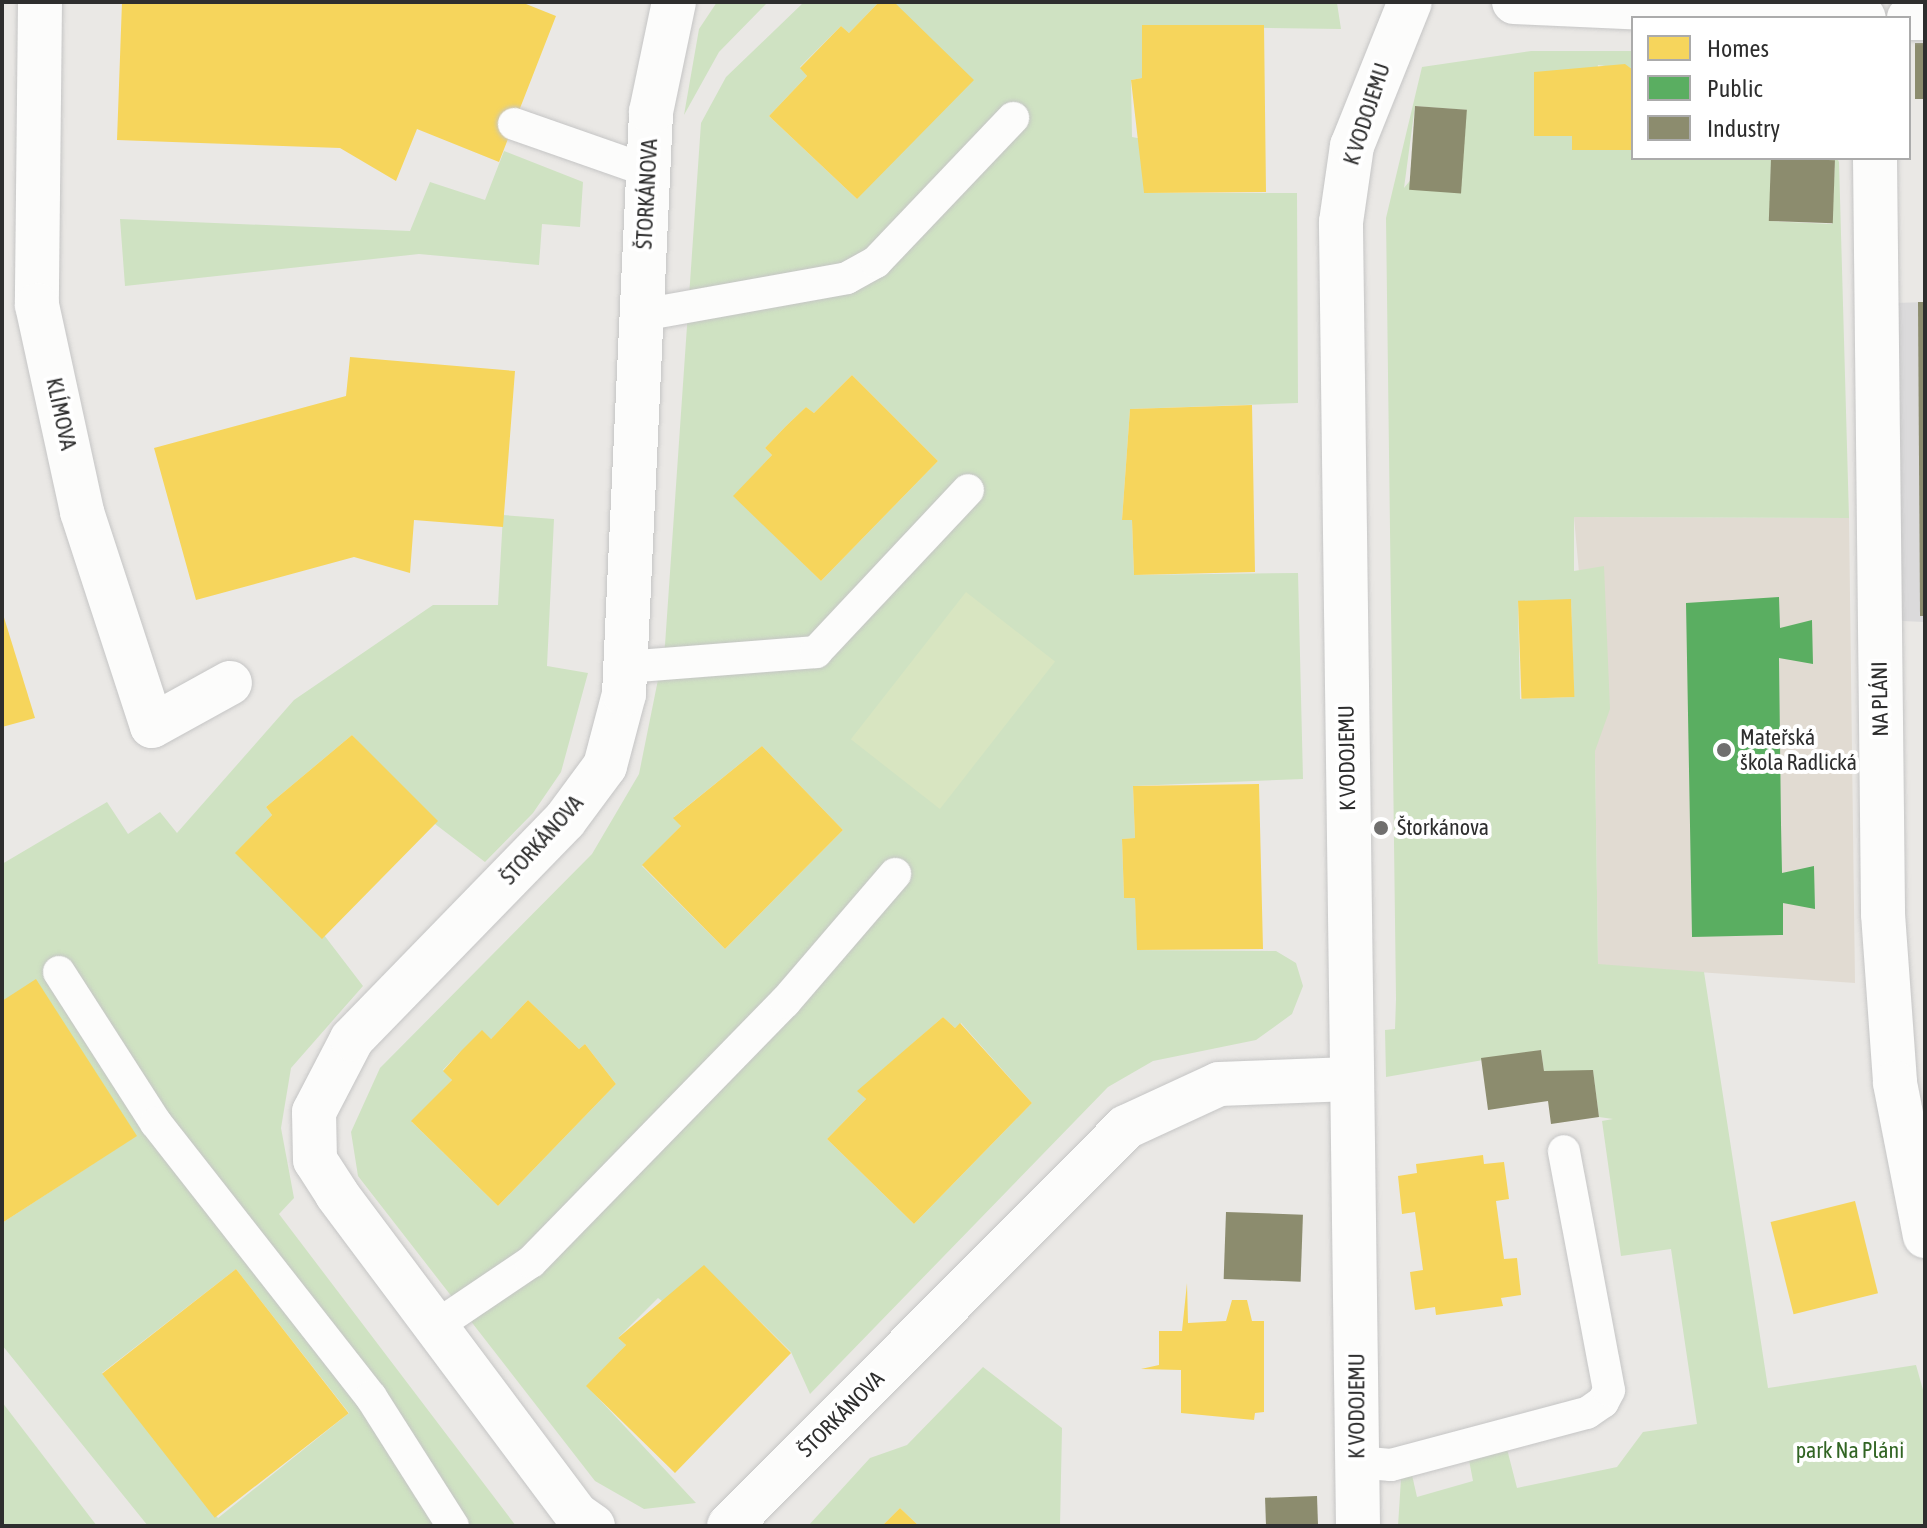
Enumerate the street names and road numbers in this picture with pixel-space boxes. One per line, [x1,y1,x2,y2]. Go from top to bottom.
street label: K VODOJEMU [1338,60,1396,168]
street label: ŠTORKÁNOVA [631,138,663,250]
street label: KLÍMOVA [40,375,82,453]
street label: NA PLÁNI [1866,661,1894,737]
street label: K VODOJEMU [1333,705,1361,811]
street label: ŠTORKÁNOVA [495,790,589,890]
street label: K VODOJEMU [1344,1353,1370,1459]
street label: ŠTORKÁNOVA [793,1366,889,1462]

